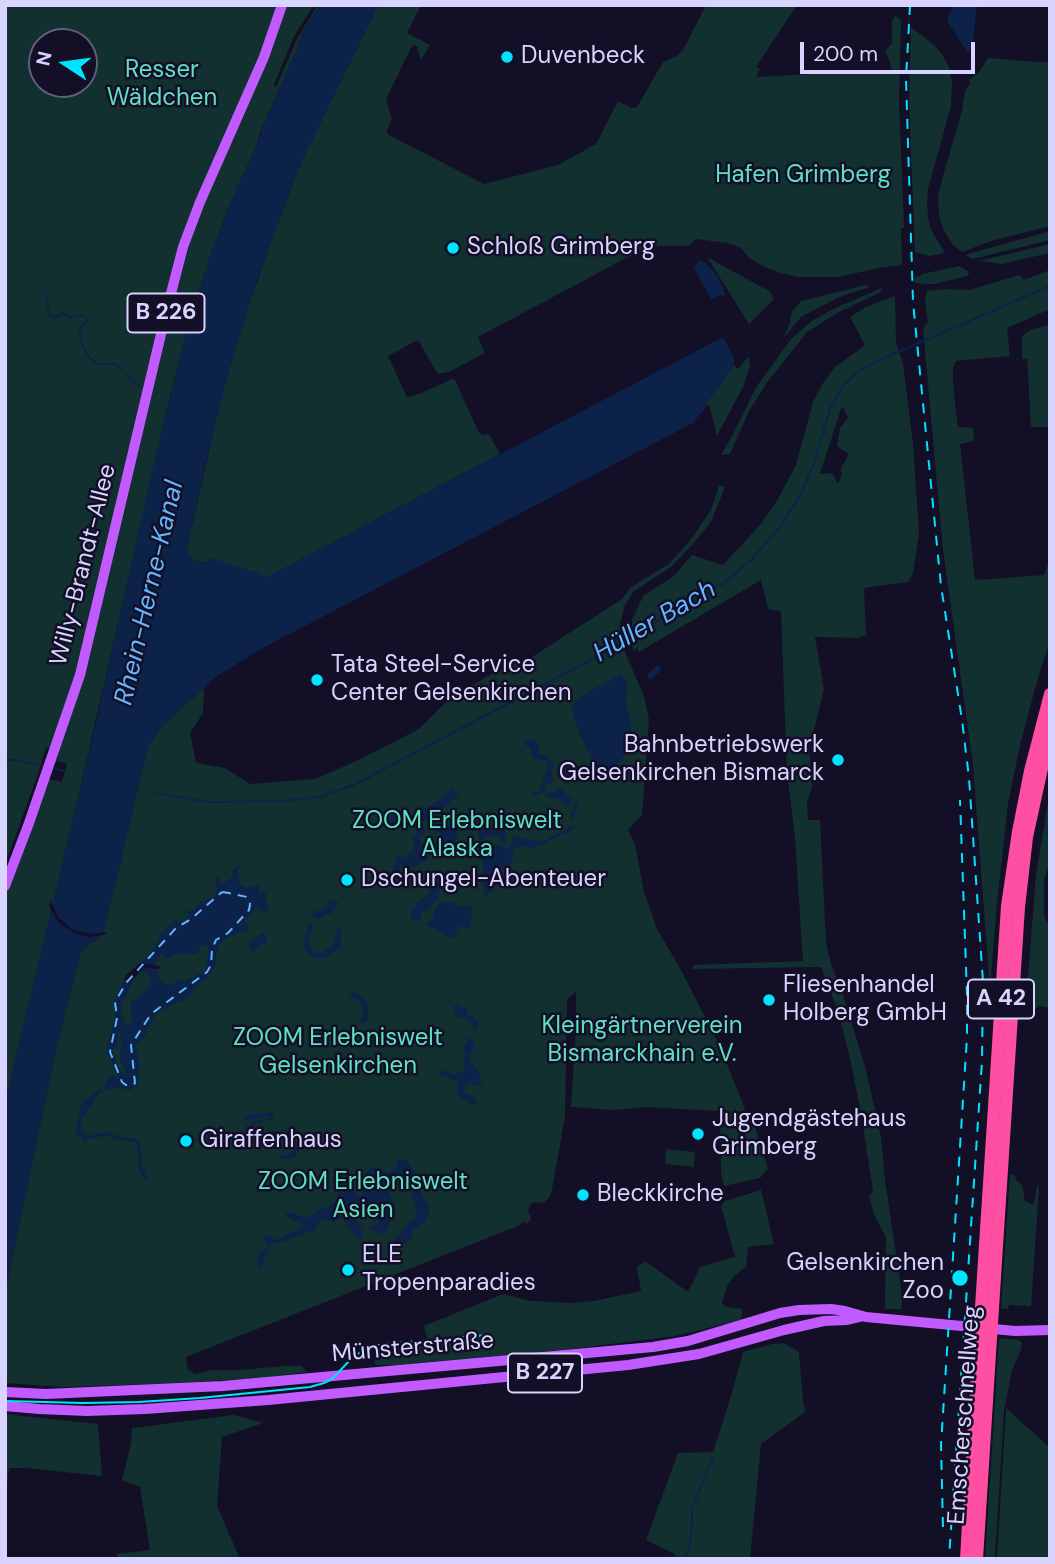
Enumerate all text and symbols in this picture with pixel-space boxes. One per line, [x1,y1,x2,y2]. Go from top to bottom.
north arrow [28,28,98,98]
scale bar [803,28,978,72]
text: 200 m [813,40,878,68]
place label: Duvenbeck [521,43,645,71]
text: N [30,49,58,68]
marker: Duvenbeck [499,49,515,65]
park label: Resser Wäldchen [107,57,217,113]
park label: Hafen Grimberg [715,162,891,190]
place label: Schloß Grimberg [467,234,655,262]
marker: Schloß Grimberg [445,240,461,256]
road number: B 226 [128,294,204,332]
street label: Willy-Brandt-Allee [45,461,123,669]
water label: Rhein-Herne-Kanal [109,478,191,708]
water label: Hüller Bach [588,574,722,670]
place label: Tata Steel-Service Center Gelsenkirchen [331,652,571,708]
marker: Tata Steel-Service Center Gelsenkirchen [309,672,325,688]
place label: Bahnbetriebswerk Gelsenkirchen Bismarck [559,732,824,788]
marker: Bahnbetriebswerk Gelsenkirchen Bismarck [830,752,846,768]
park label: ZOOM Erlebniswelt Alaska [352,808,562,864]
place label: Dschungel-Abenteuer [361,866,606,894]
marker: Dschungel-Abenteuer [339,872,355,888]
place label: Fliesenhandel Holberg GmbH [783,972,947,1028]
road number: A 42 [968,980,1034,1018]
marker: Fliesenhandel Holberg GmbH [761,992,777,1008]
park label: Kleingärtnerverein Bismarckhain e.V. [542,1013,742,1069]
park label: ZOOM Erlebniswelt Gelsenkirchen [233,1025,443,1081]
place label: Jugendgästehaus Grimberg [712,1106,906,1162]
marker: Jugendgästehaus Grimberg [690,1126,706,1142]
place label: Giraffenhaus [200,1127,342,1155]
marker: Giraffenhaus [178,1133,194,1149]
park label: ZOOM Erlebniswelt Asien [258,1169,468,1225]
place label: Bleckkirche [597,1181,724,1209]
marker: Bleckkirche [575,1187,591,1203]
place label: ELE Tropenparadies [362,1242,536,1298]
place label: Gelsenkirchen Zoo [786,1250,944,1306]
marker: ELE Tropenparadies [340,1262,356,1278]
marker: Gelsenkirchen Zoo [950,1268,970,1288]
street label: Emscherschnellweg [943,1304,987,1526]
street label: Münsterstraße [331,1327,495,1369]
road number: B 227 [508,1354,582,1392]

